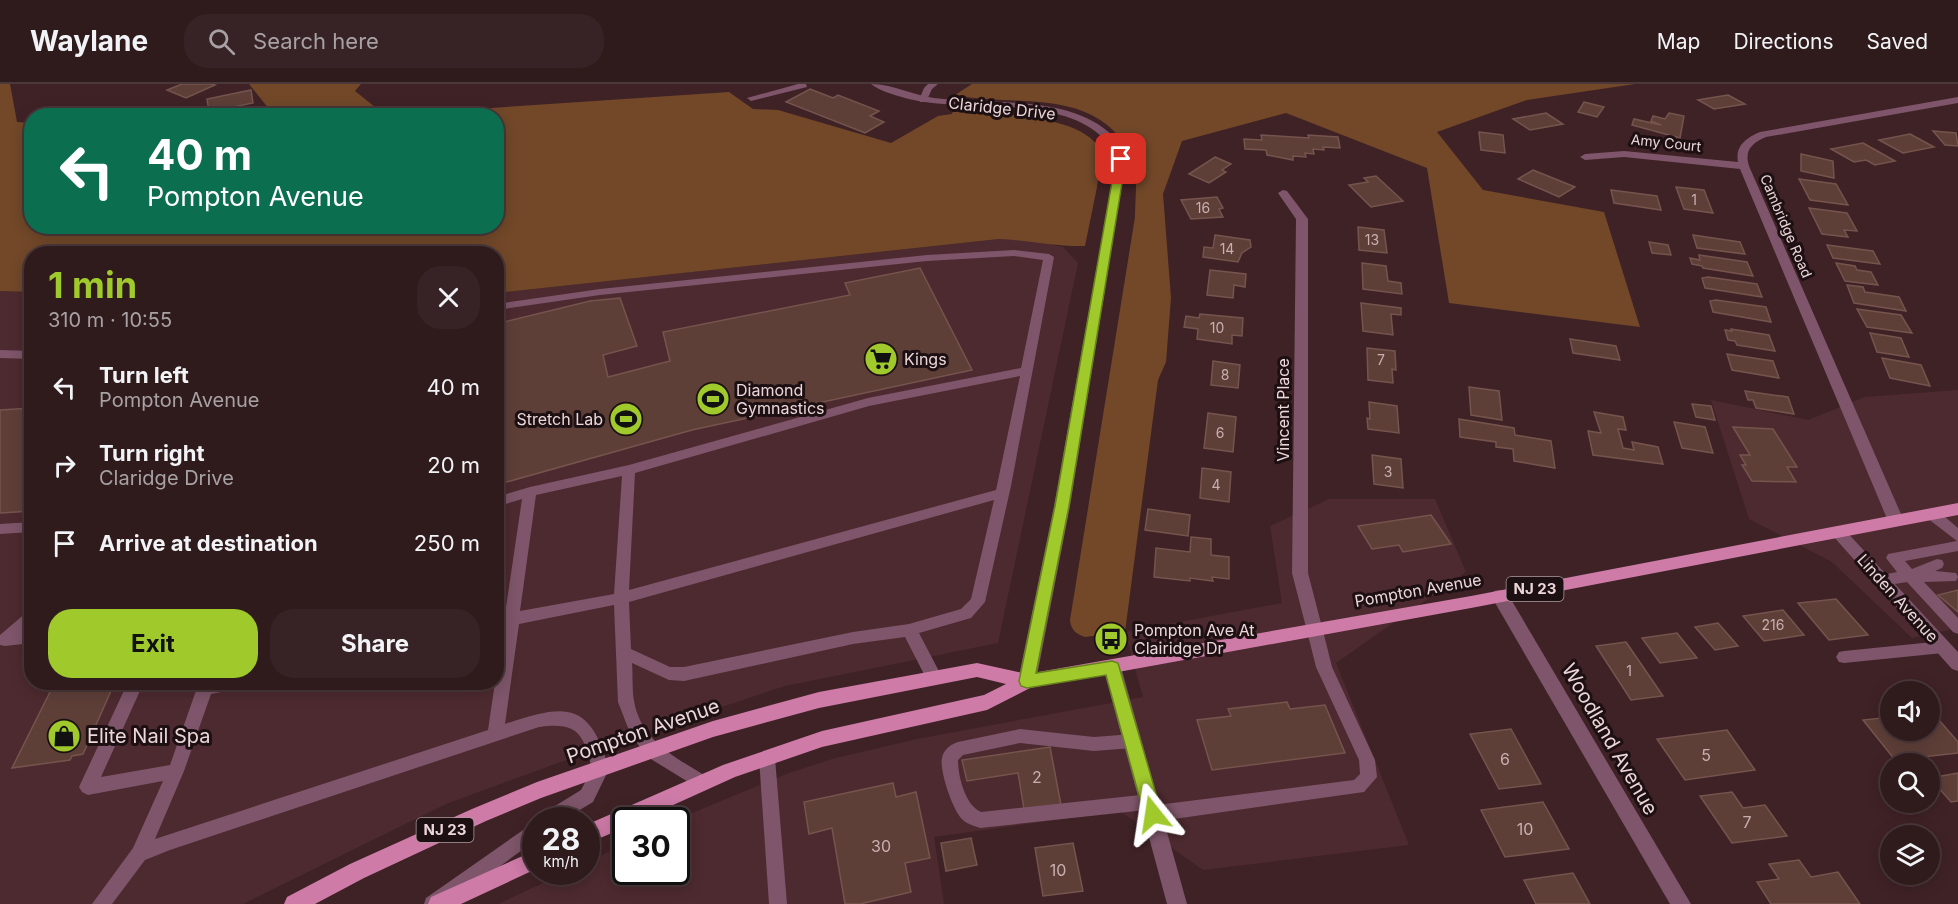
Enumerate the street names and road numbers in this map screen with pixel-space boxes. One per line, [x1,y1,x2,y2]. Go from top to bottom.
street label: Claridge Drive [947,92,1057,124]
street label: Amy Court [1630,130,1702,155]
street label: Cambridge Road [1757,171,1816,280]
street label: Vincent Place [1273,358,1293,462]
street label: Linden Avenue [1853,550,1943,646]
street label: Pompton Avenue [1353,569,1483,611]
road number: NJ 23 [1506,577,1564,601]
street label: Woodland Avenue [1557,659,1663,819]
street label: Pompton Avenue [563,694,723,768]
road number: NJ 23 [416,818,474,842]

